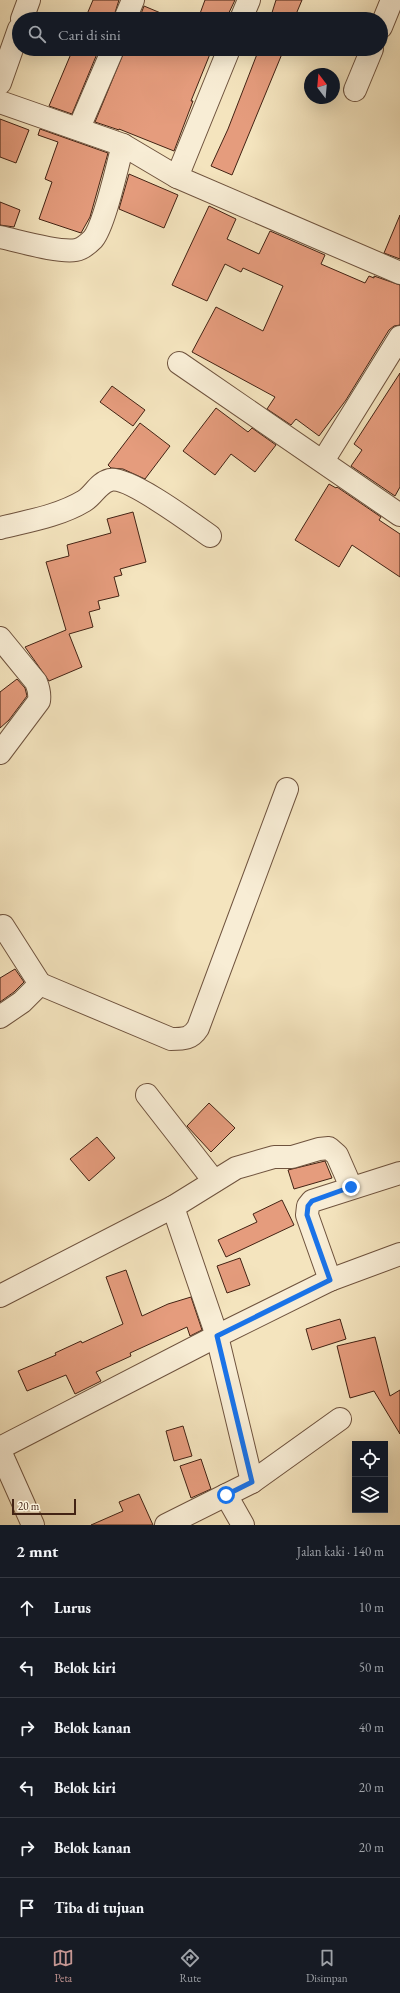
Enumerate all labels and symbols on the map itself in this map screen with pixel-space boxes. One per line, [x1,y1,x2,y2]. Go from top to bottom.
north arrow [304,68,340,104]
route end [342,1178,360,1196]
route start [217,1486,235,1504]
scale bar [12,1497,76,1516]

